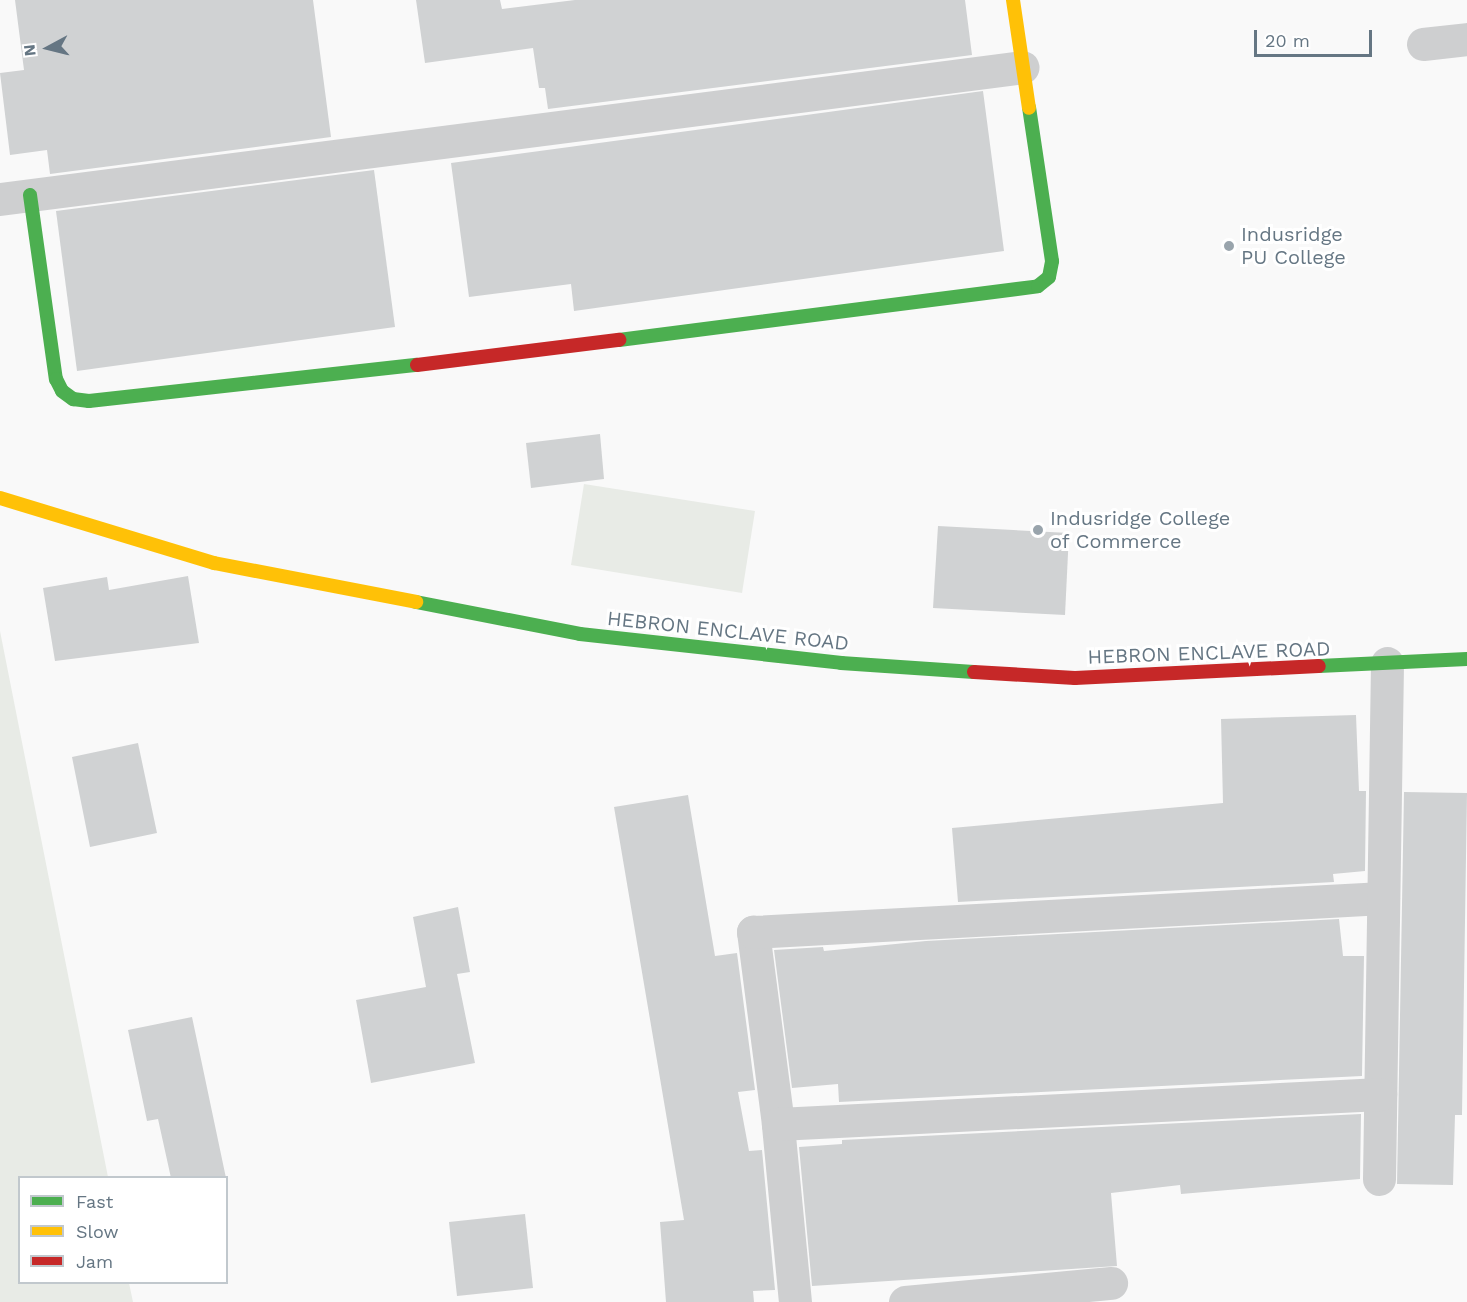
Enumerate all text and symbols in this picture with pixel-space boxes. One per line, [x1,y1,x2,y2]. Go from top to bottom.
north arrow [18,18,78,78]
scale bar [1257,18,1376,56]
text: 20 m [1265,30,1310,51]
text: N [19,43,40,57]
place label: Indusridge PU College [1241,222,1346,269]
marker: Indusridge PU College [1222,239,1236,253]
place label: Indusridge College of Commerce [1050,506,1230,553]
marker: Indusridge College of Commerce [1031,523,1045,537]
street label: HEBRON ENCLAVE ROAD [606,606,850,656]
street label: HEBRON ENCLAVE ROAD [1087,637,1331,669]
legend [18,1176,228,1284]
text: Fast [76,1191,113,1212]
text: Slow [76,1221,119,1242]
text: Jam [76,1251,113,1272]

